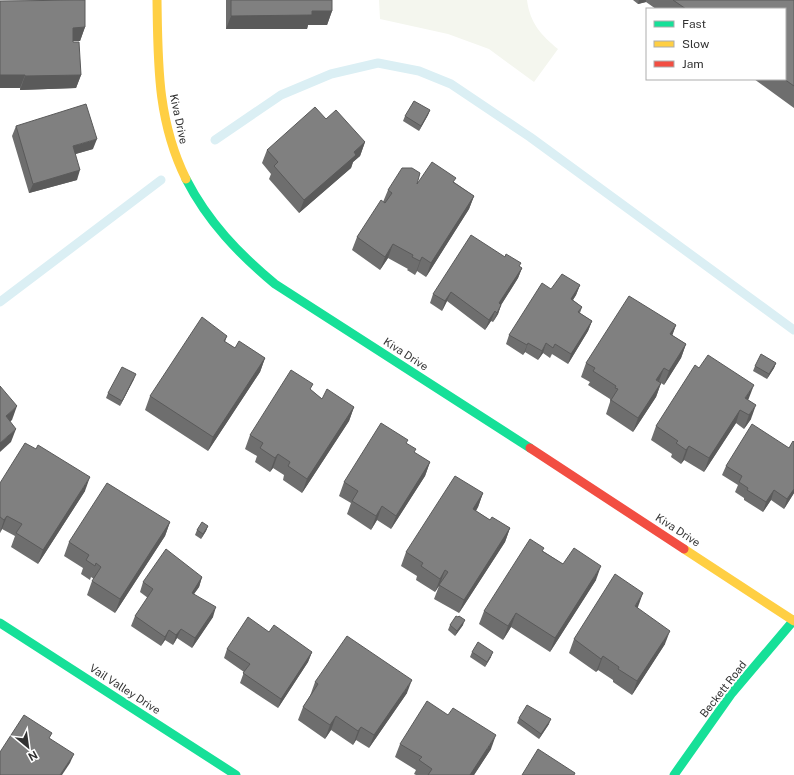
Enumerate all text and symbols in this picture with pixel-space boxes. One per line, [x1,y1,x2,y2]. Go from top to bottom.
legend [646,8,786,80]
text: Fast [682,17,707,31]
text: Slow [682,37,710,51]
text: Jam [682,57,704,71]
street label: Kiva Drive [168,93,190,145]
street label: Kiva Drive [381,335,431,373]
street label: Kiva Drive [653,511,703,549]
street label: Beckett Road [697,658,749,720]
street label: Vail Valley Drive [87,662,163,716]
north arrow [8,727,48,767]
text: N [26,748,40,763]

